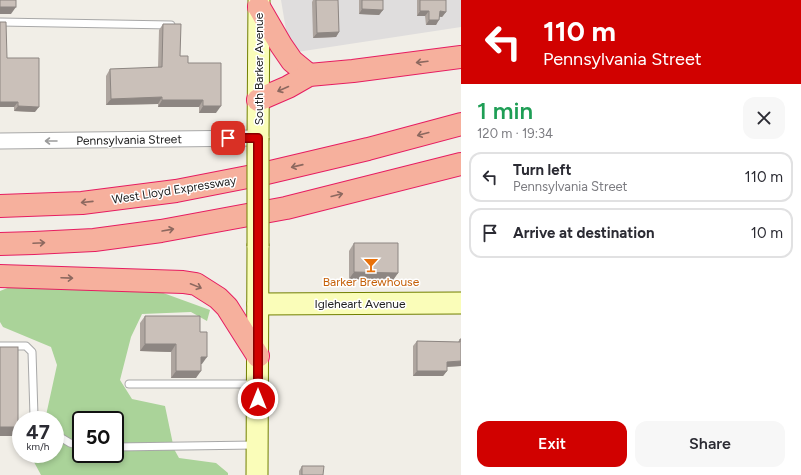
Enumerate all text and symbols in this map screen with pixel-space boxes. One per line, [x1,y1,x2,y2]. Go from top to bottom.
street label: South Barker Avenue [252,12,266,125]
text: 110 m [543,14,616,48]
icon: left [477,16,529,68]
text: Pennsylvania Street [543,48,702,70]
one-way arrow [416,58,429,66]
one-way arrow [277,86,289,93]
text: 1 min [477,96,533,125]
button: close [743,97,785,139]
pin [211,121,245,155]
text: 120 m · 19:34 [477,126,553,141]
icon: arrive [217,127,239,149]
one-way arrow [417,131,430,139]
street label: Pennsylvania Street [76,132,182,148]
one-way arrow [45,137,58,145]
text: Turn left [513,161,571,179]
one-way arrow [291,163,304,171]
icon: left [479,166,501,188]
text: 110 m [745,168,783,186]
street label: West Lloyd Expressway [111,173,238,207]
text: Pennsylvania Street [513,179,628,194]
one-way arrow [330,191,343,199]
one-way arrow [81,199,94,206]
icon: arrive [479,222,501,244]
text: Arrive at destination [513,224,654,242]
text: 10 m [751,224,783,242]
one-way arrow [161,226,174,234]
one-way arrow [32,240,45,247]
bar icon: Barker Brewhouse [362,256,380,274]
one-way arrow [60,275,73,282]
place label: Barker Brewhouse [323,275,420,289]
one-way arrow [190,282,202,290]
street label: Igleheart Avenue [315,297,406,311]
position arrow [237,378,279,420]
speed limit sign: 50 [72,411,124,463]
text: 47 [26,420,50,444]
button: Exit [477,421,627,467]
button: Share [635,421,785,467]
text: km/h [27,440,49,453]

